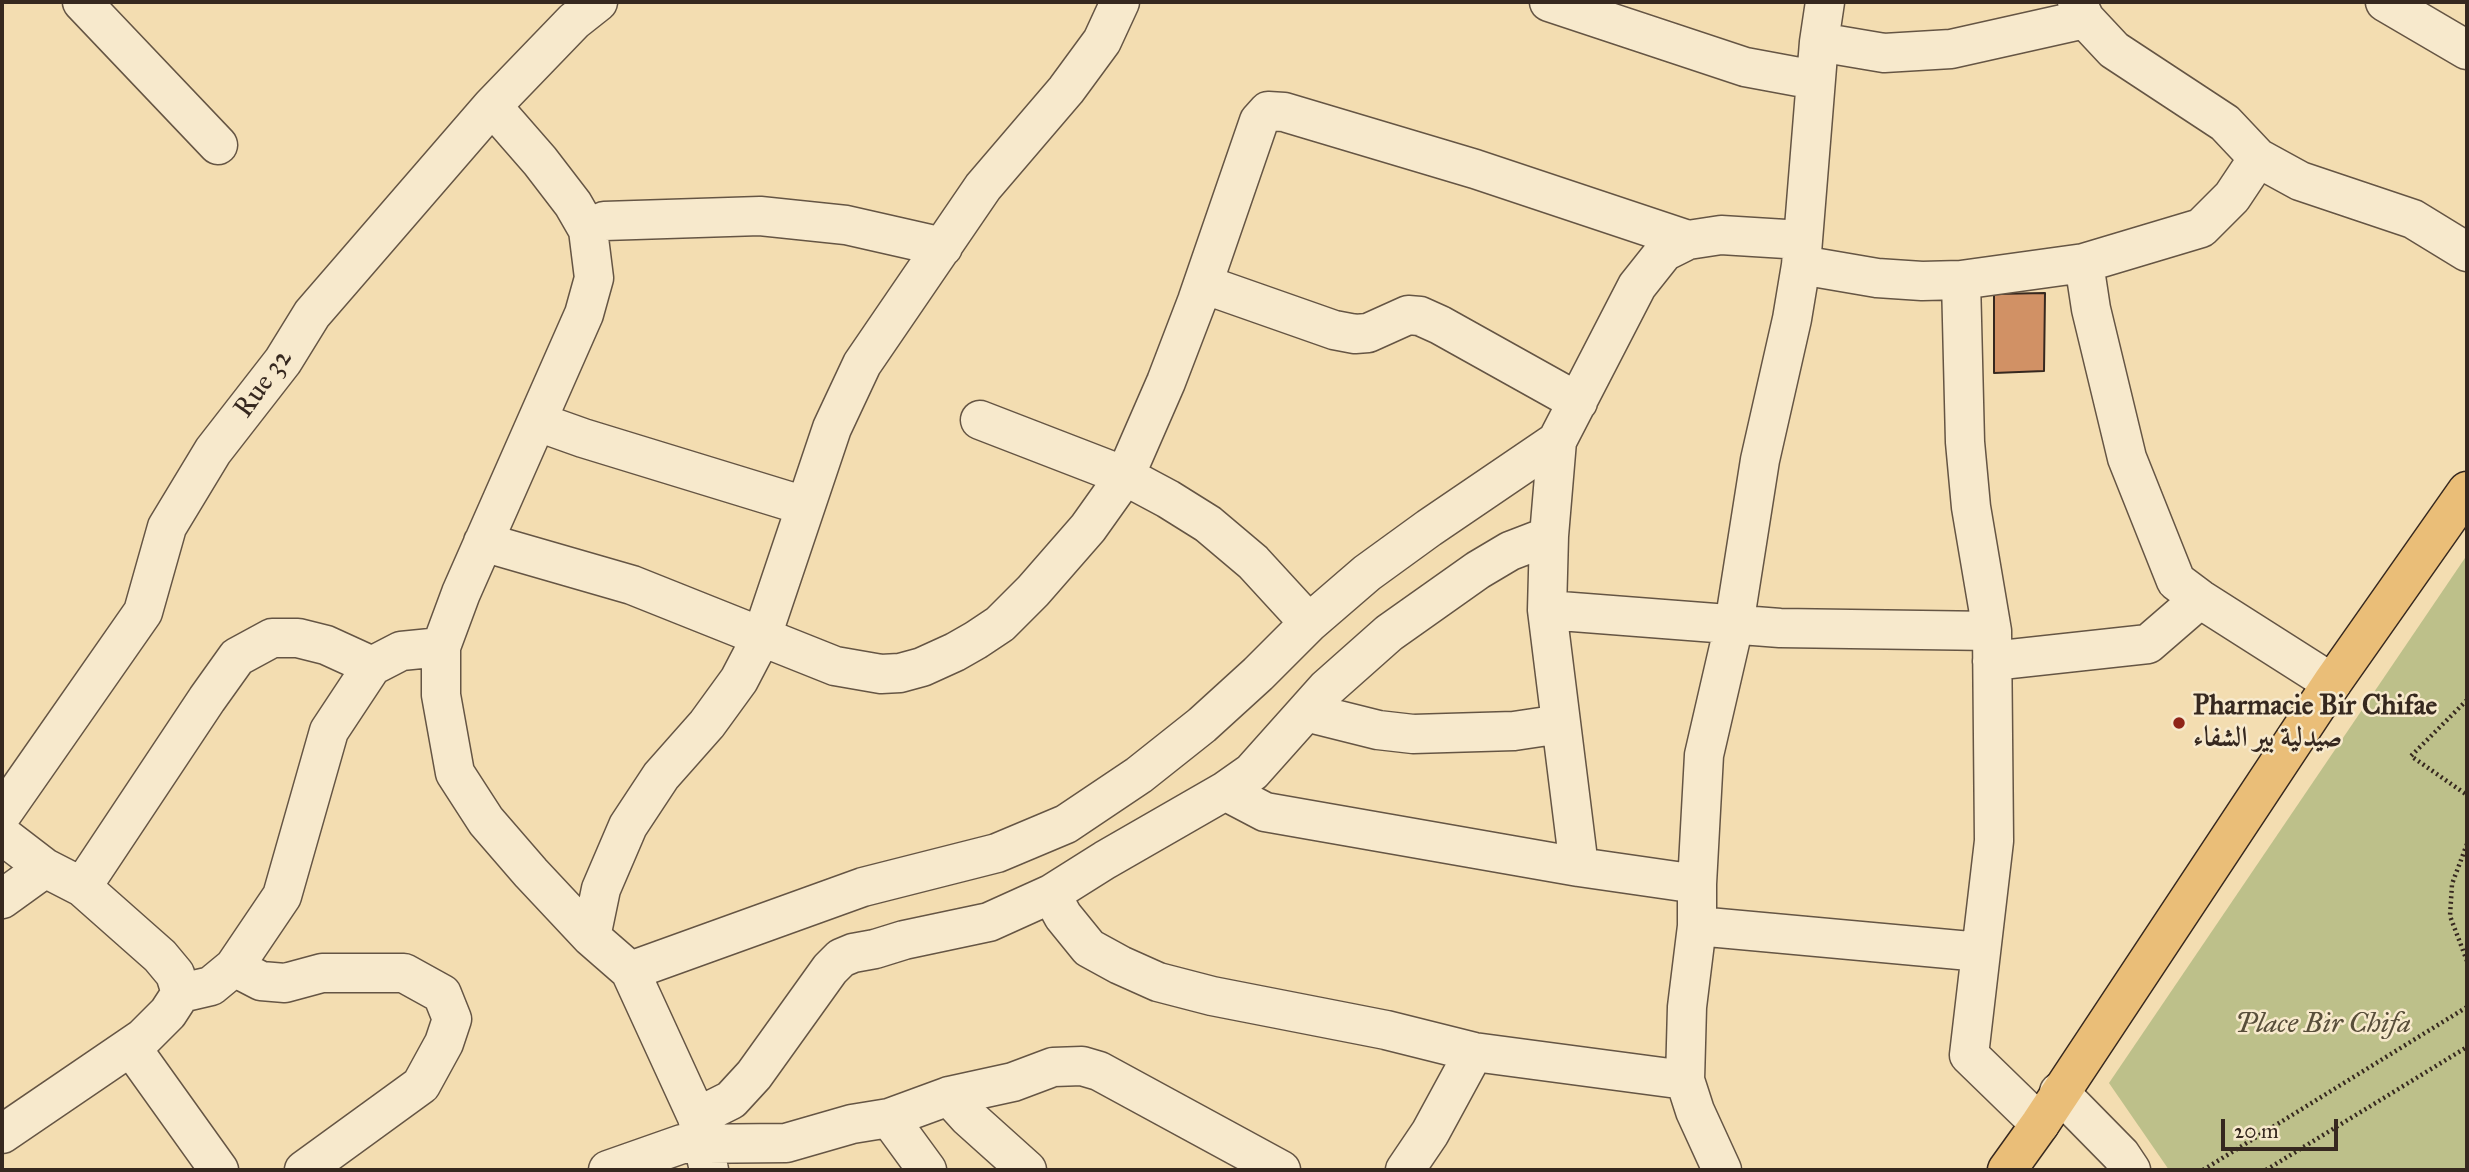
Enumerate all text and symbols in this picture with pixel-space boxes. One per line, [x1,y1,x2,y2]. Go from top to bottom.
street label: Rue 32 [228,343,300,425]
place label: Pharmacie Bir Chifae صيدلية بير الشفاء [2193,690,2437,756]
marker: Pharmacie Bir Chifae صيدلية بير الشفاء [2171,715,2187,731]
park label: Place Bir Chifa [2235,1008,2411,1042]
scale bar [2224,1106,2341,1150]
text: 20 m [2234,1118,2279,1144]

